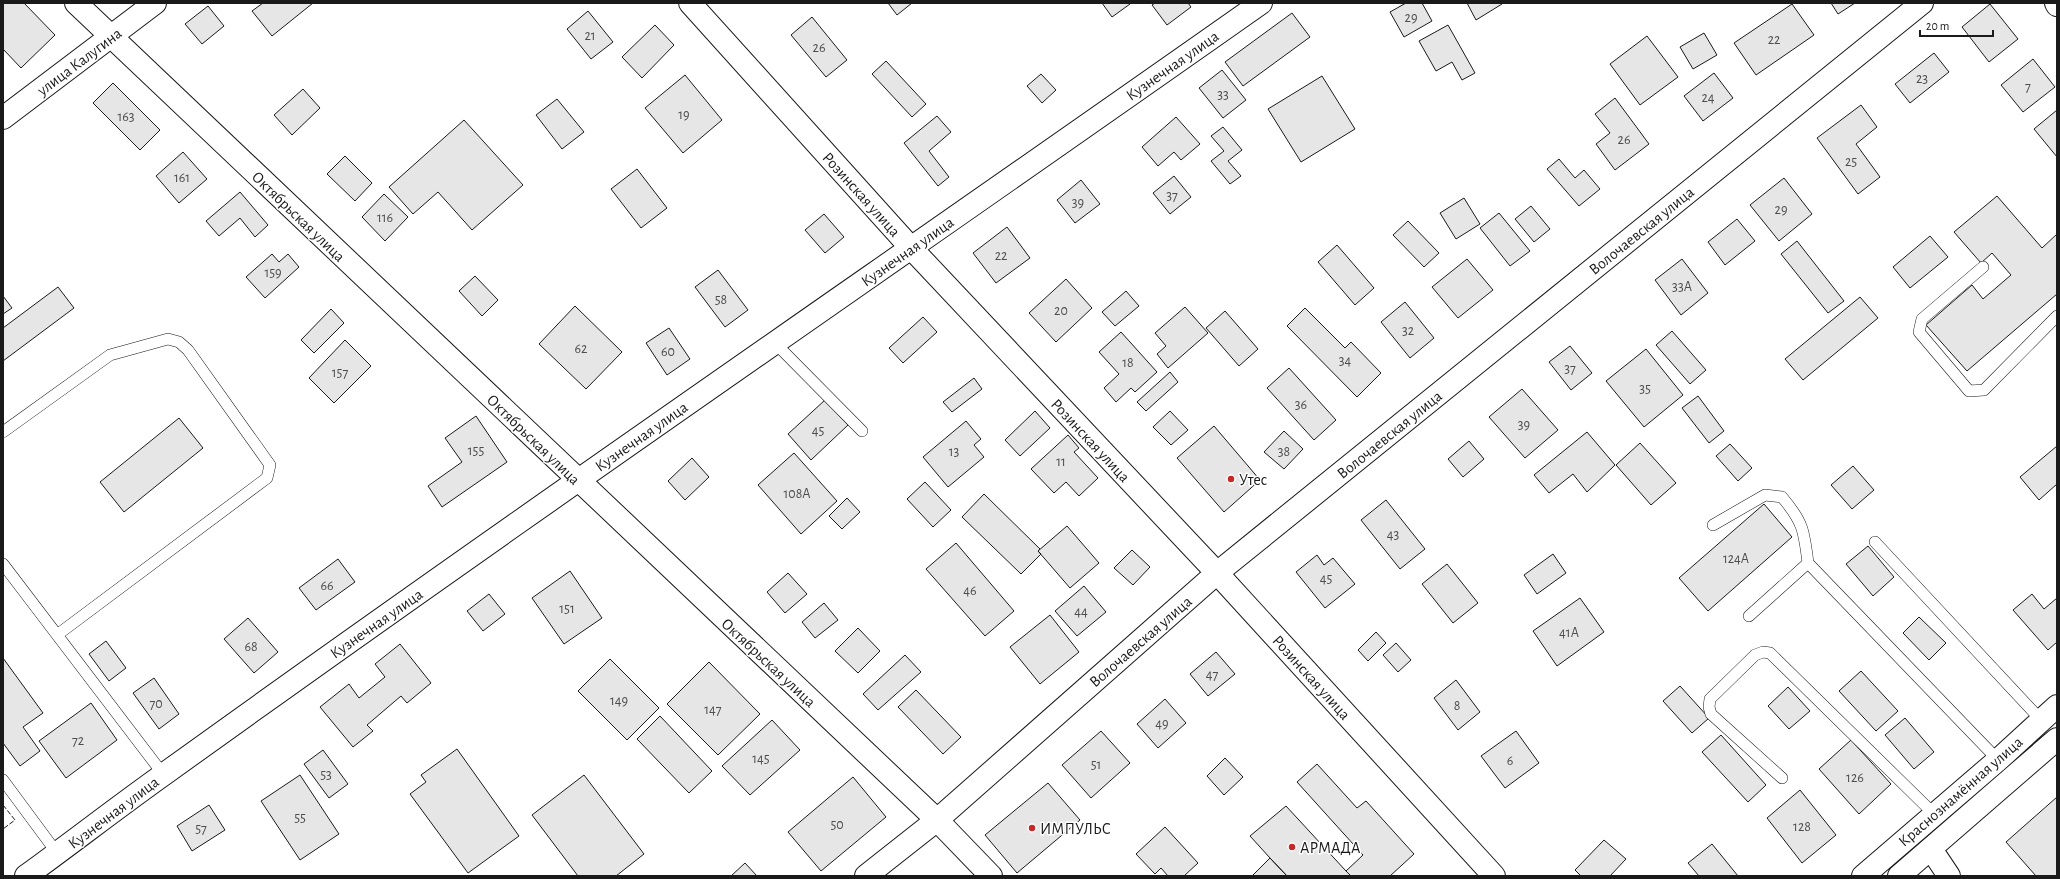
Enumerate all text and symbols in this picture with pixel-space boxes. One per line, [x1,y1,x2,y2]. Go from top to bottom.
house number: 29 [1405,11,1417,25]
scale bar [1920,12,1993,38]
text: 20 m [1926,20,1949,32]
street label: улица Калугина [34,25,125,100]
street label: Кузнечная улица [1123,28,1222,104]
house number: 21 [584,29,596,43]
house number: 22 [1768,33,1780,47]
house number: 26 [813,41,825,55]
house number: 23 [1916,72,1928,86]
house number: 7 [2025,80,2031,94]
house number: 33 [1217,88,1229,102]
house number: 24 [1701,91,1715,105]
house number: 19 [678,108,690,122]
house number: 163 [117,110,135,124]
house number: 26 [1618,133,1630,147]
street label: Розинская улица [819,149,903,241]
house number: 25 [1845,155,1857,169]
street label: Октябрьская улица [248,168,348,266]
house number: 161 [174,171,190,185]
street label: Волочаевская улица [1586,184,1698,279]
house number: 37 [1166,189,1178,203]
house number: 39 [1072,196,1084,210]
house number: 29 [1775,203,1787,217]
house number: 116 [377,211,393,225]
street label: Кузнечная улица [858,214,957,290]
house number: 22 [995,249,1007,263]
house number: 159 [264,266,282,280]
house number: 33А [1672,280,1692,294]
house number: 58 [715,293,727,307]
house number: 20 [1054,304,1068,318]
house number: 32 [1402,324,1414,338]
house number: 62 [575,342,587,356]
house number: 60 [661,345,675,359]
house number: 34 [1339,354,1352,368]
house number: 18 [1122,356,1134,370]
house number: 37 [1564,362,1576,376]
house number: 157 [332,366,348,380]
house number: 35 [1639,382,1651,396]
street label: Волочаевская улица [1334,388,1446,483]
street label: Октябрьская улица [483,391,583,489]
street label: Розинская улица [1047,396,1133,486]
house number: 36 [1295,398,1307,412]
street label: Кузнечная улица [592,399,691,475]
house number: 39 [1518,418,1530,432]
house number: 45 [812,424,824,438]
house number: 155 [468,444,484,458]
house number: 13 [949,445,960,459]
house number: 38 [1278,445,1290,459]
house number: 11 [1056,455,1066,469]
place label: Утес [1239,472,1267,488]
marker: Утес [1226,474,1236,484]
house number: 108А [783,487,811,501]
house number: 43 [1387,528,1399,542]
house number: 124А [1723,552,1749,566]
house number: 45 [1320,572,1332,586]
house number: 66 [320,579,334,593]
house number: 46 [963,584,977,598]
street label: Кузнечная улица [327,586,426,662]
street label: Волочаевская улица [1086,593,1196,691]
house number: 151 [559,602,575,616]
house number: 44 [1074,605,1088,619]
street label: Октябрьская улица [717,615,819,711]
house number: 41А [1559,626,1579,640]
street label: Розинская улица [1269,632,1353,724]
house number: 68 [244,640,258,654]
house number: 47 [1206,668,1218,682]
house number: 149 [610,694,628,708]
house number: 70 [149,697,163,711]
house number: 8 [1454,699,1460,713]
house number: 147 [704,703,722,717]
house number: 49 [1155,717,1169,731]
house number: 72 [72,734,84,748]
street label: Краснознамённая улица [1896,734,2026,851]
house number: 145 [752,752,770,766]
house number: 6 [1507,754,1513,768]
house number: 51 [1091,758,1101,772]
house number: 53 [320,768,332,782]
house number: 126 [1846,771,1864,785]
street label: Кузнечная улица [65,774,163,853]
house number: 55 [294,811,306,825]
house number: 50 [830,818,844,832]
house number: 128 [1793,820,1811,834]
place label: ИМПУЛЬС [1040,821,1111,837]
house number: 57 [195,822,207,836]
marker: ИМПУЛЬС [1027,823,1037,833]
place label: АРМАДА [1300,840,1361,856]
marker: АРМАДА [1287,842,1297,852]

